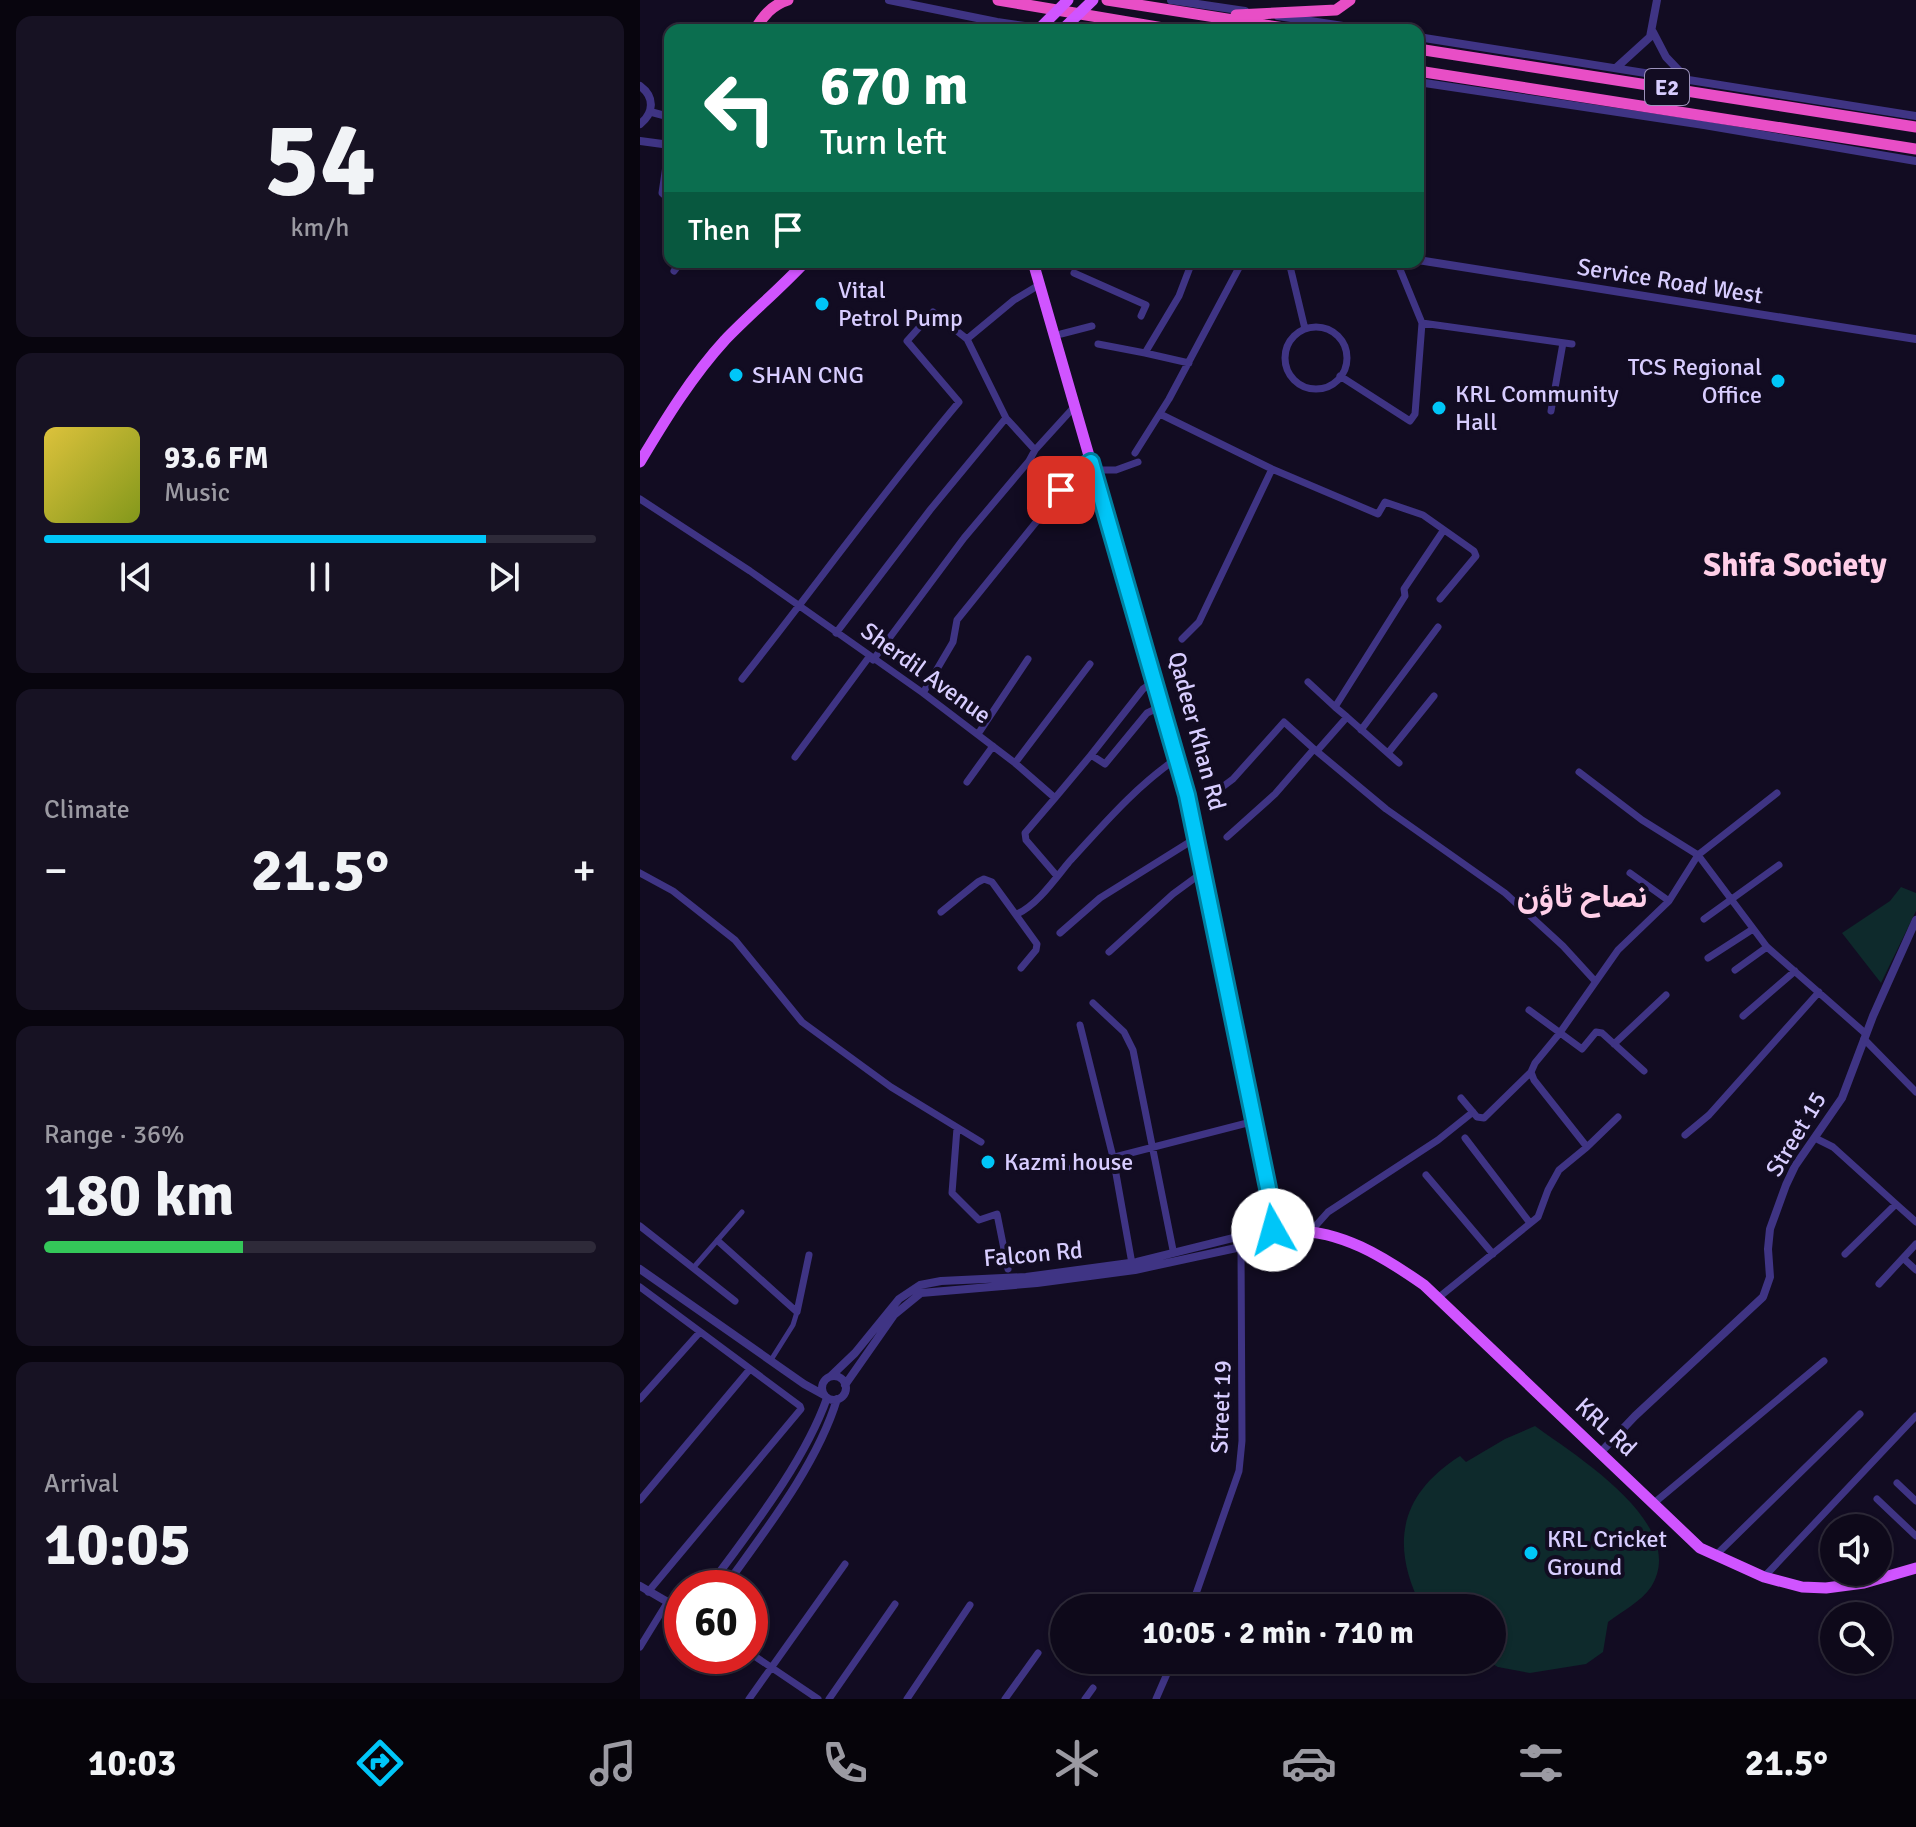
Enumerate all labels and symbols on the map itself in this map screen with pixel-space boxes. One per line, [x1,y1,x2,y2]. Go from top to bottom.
road number: E2 [1645,69,1689,105]
street label: Service Road West [1575,252,1765,310]
place label: Vital Petrol Pump [838,275,963,333]
marker: Vital Petrol Pump [813,295,831,313]
place label: TCS Regional Office [1628,352,1762,410]
place label: SHAN CNG [752,360,864,390]
marker: SHAN CNG [727,366,745,384]
marker: TCS Regional Office [1769,372,1787,390]
place label: KRL Community Hall [1455,379,1619,437]
marker: KRL Community Hall [1430,399,1448,417]
pin [1027,456,1095,524]
district label: Shifa Society [1703,546,1887,585]
street label: Sherdil Avenue [855,616,997,730]
street label: Qadeer Khan Rd [1161,648,1233,814]
district label: نصاح ٹاؤن [1517,877,1647,918]
street label: Street 15 [1759,1086,1833,1182]
place label: Kazmi house [1004,1147,1133,1177]
marker: Kazmi house [979,1153,997,1171]
position arrow [1231,1188,1315,1272]
street label: Falcon Rd [982,1235,1084,1273]
street label: Street 19 [1204,1360,1238,1454]
street label: KRL Rd [1569,1391,1643,1463]
place label: KRL Cricket Ground [1547,1524,1667,1582]
marker: KRL Cricket Ground [1522,1544,1540,1562]
speed limit sign: 60 [664,1570,768,1674]

